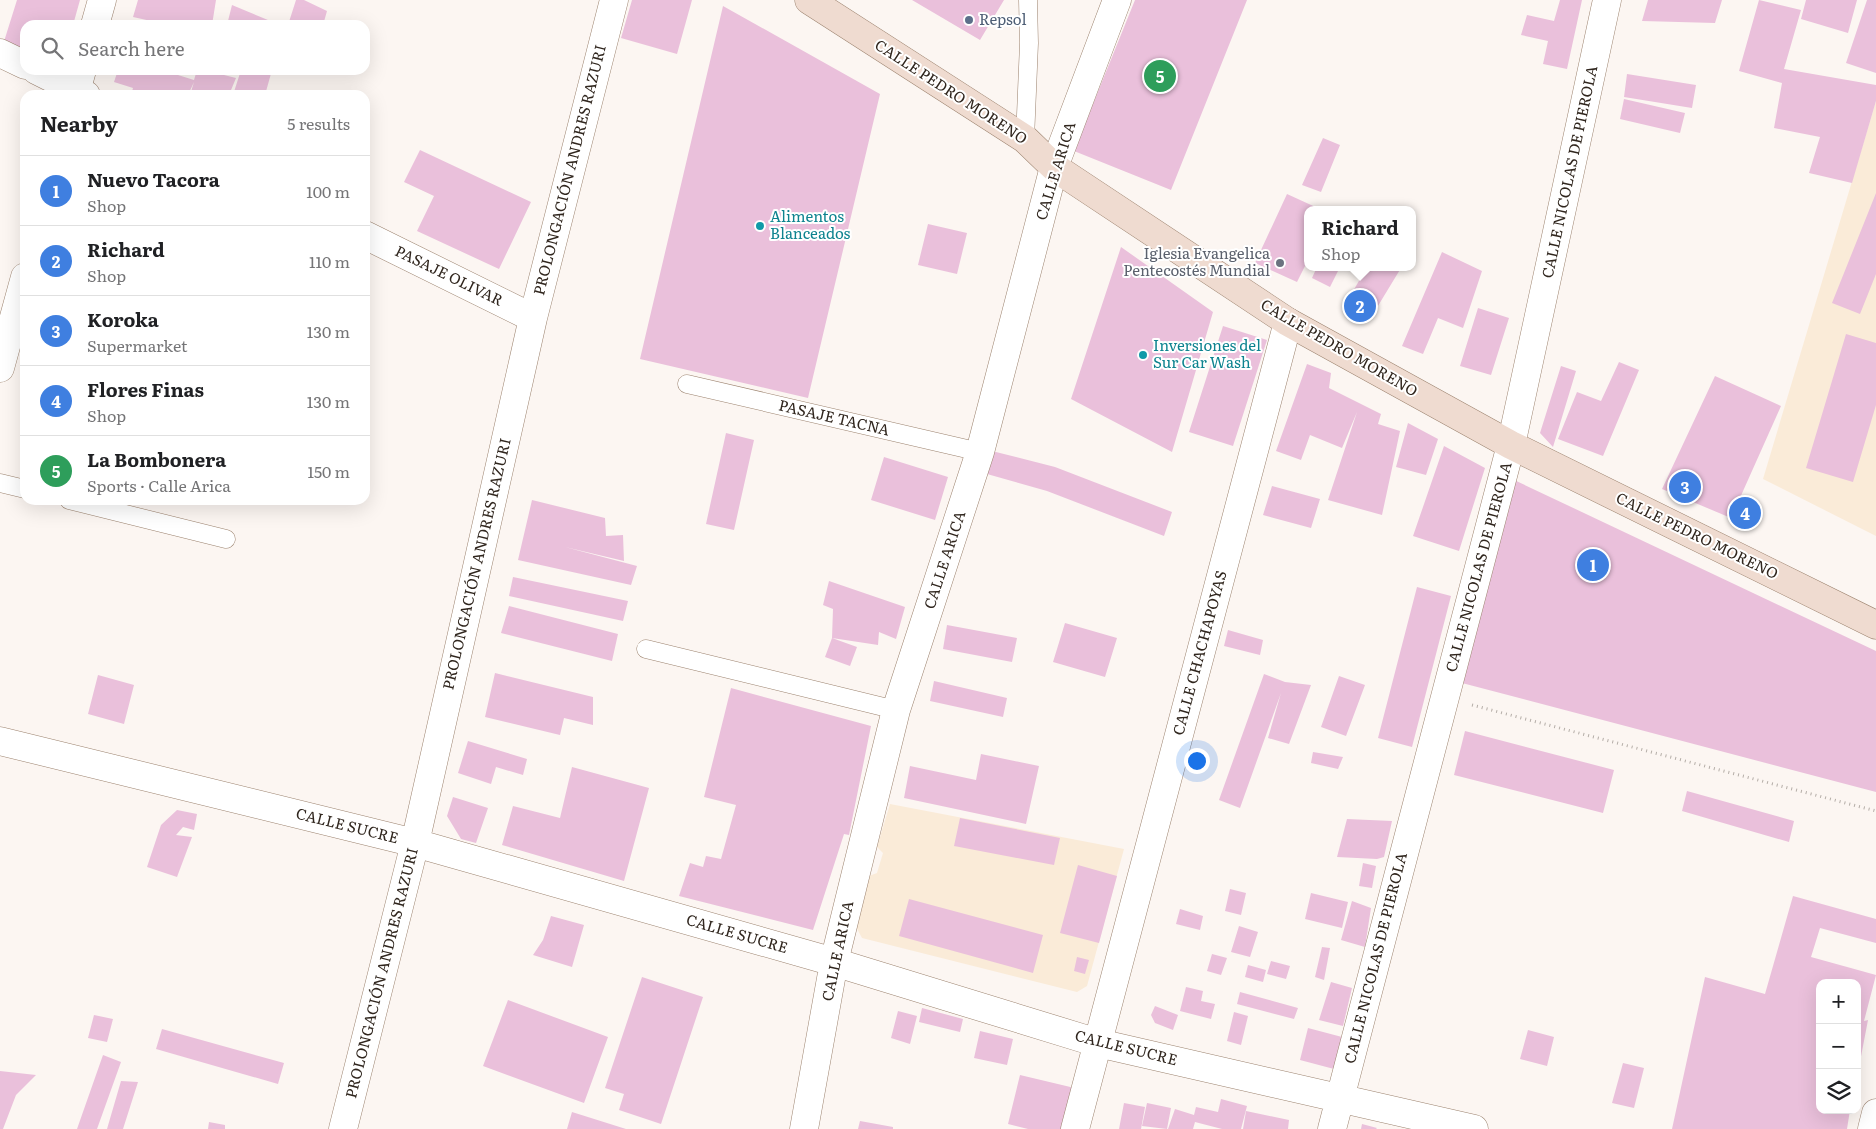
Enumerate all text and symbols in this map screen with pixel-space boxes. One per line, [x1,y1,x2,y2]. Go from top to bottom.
place label: Repsol [979,7,1026,30]
marker: Repsol [963,14,975,26]
search box [20,20,370,75]
street label: CALLE PEDRO MORENO [871,33,1033,149]
icon: search [38,34,66,62]
text: Search here [78,34,185,62]
street label: PROLONGACIÓN ANDRES RAZURI [526,42,611,297]
pin: 5 [1144,57,1176,95]
street label: CALLE NICOLAS DE PIEROLA [1535,63,1602,280]
text: Nearby [40,107,118,138]
text: 5 results [287,111,350,135]
street label: CALLE ARICA [1029,118,1080,223]
text: Nuevo Tacora [87,165,220,193]
text: 1 [53,179,59,203]
text: 100 m [306,179,350,203]
text: Shop [87,193,126,217]
place label: Alimentos Blanceados [770,204,850,244]
popup [1304,206,1416,271]
text: Richard [1321,213,1399,241]
marker: Alimentos Blanceados [754,220,766,232]
text: Richard [87,235,165,263]
street label: PASAJE OLIVAR [392,238,508,311]
place label: Iglesia Evangelica Pentecostés Mundial [1123,241,1271,281]
text: Shop [1321,241,1360,265]
text: 2 [52,249,60,273]
text: 110 m [309,249,350,273]
marker: Iglesia Evangelica Pentecostés Mundial [1274,257,1286,269]
text: Shop [87,263,126,287]
pin: 2 [1344,287,1376,325]
street label: CALLE PEDRO MORENO [1257,292,1423,401]
text: Koroka [87,305,159,333]
text: 3 [52,319,60,343]
text: 130 m [307,319,350,343]
text: Supermarket [87,333,187,357]
place label: Inversiones del Sur Car Wash [1153,333,1261,373]
marker: Inversiones del Sur Car Wash [1137,349,1149,361]
text: Flores Finas [87,375,204,403]
text: 4 [51,389,61,413]
text: 130 m [307,389,350,413]
street label: PASAJE TACNA [777,393,892,440]
text: Shop [87,403,126,427]
street label: PROLONGACIÓN ANDRES RAZURI [435,436,516,692]
text: La Bombonera [87,445,226,473]
text: 5 [52,459,60,483]
text: 150 m [307,459,350,483]
street label: CALLE NICOLAS DE PIEROLA [1438,459,1517,674]
pin: 3 [1669,468,1701,506]
text: Sports · Calle Arica [87,473,231,497]
street label: CALLE PEDRO MORENO [1613,485,1783,584]
pin: 4 [1729,494,1761,532]
street label: CALLE ARICA [917,507,970,612]
pin: 1 [1577,546,1609,584]
street label: CALLE CHACHAPOYAS [1166,568,1232,737]
your location [1184,748,1210,774]
street label: CALLE SUCRE [294,801,401,848]
street label: PROLONGACIÓN ANDRES RAZURI [338,845,423,1100]
street label: CALLE NICOLAS DE PIEROLA [1337,850,1412,1066]
street label: CALLE ARICA [815,898,858,1003]
street label: CALLE SUCRE [684,907,791,958]
map controls [1816,979,1861,1114]
button: + [1816,979,1861,1024]
street label: CALLE SUCRE [1073,1023,1180,1070]
button: − [1816,1024,1861,1069]
button: layers [1816,1069,1861,1114]

